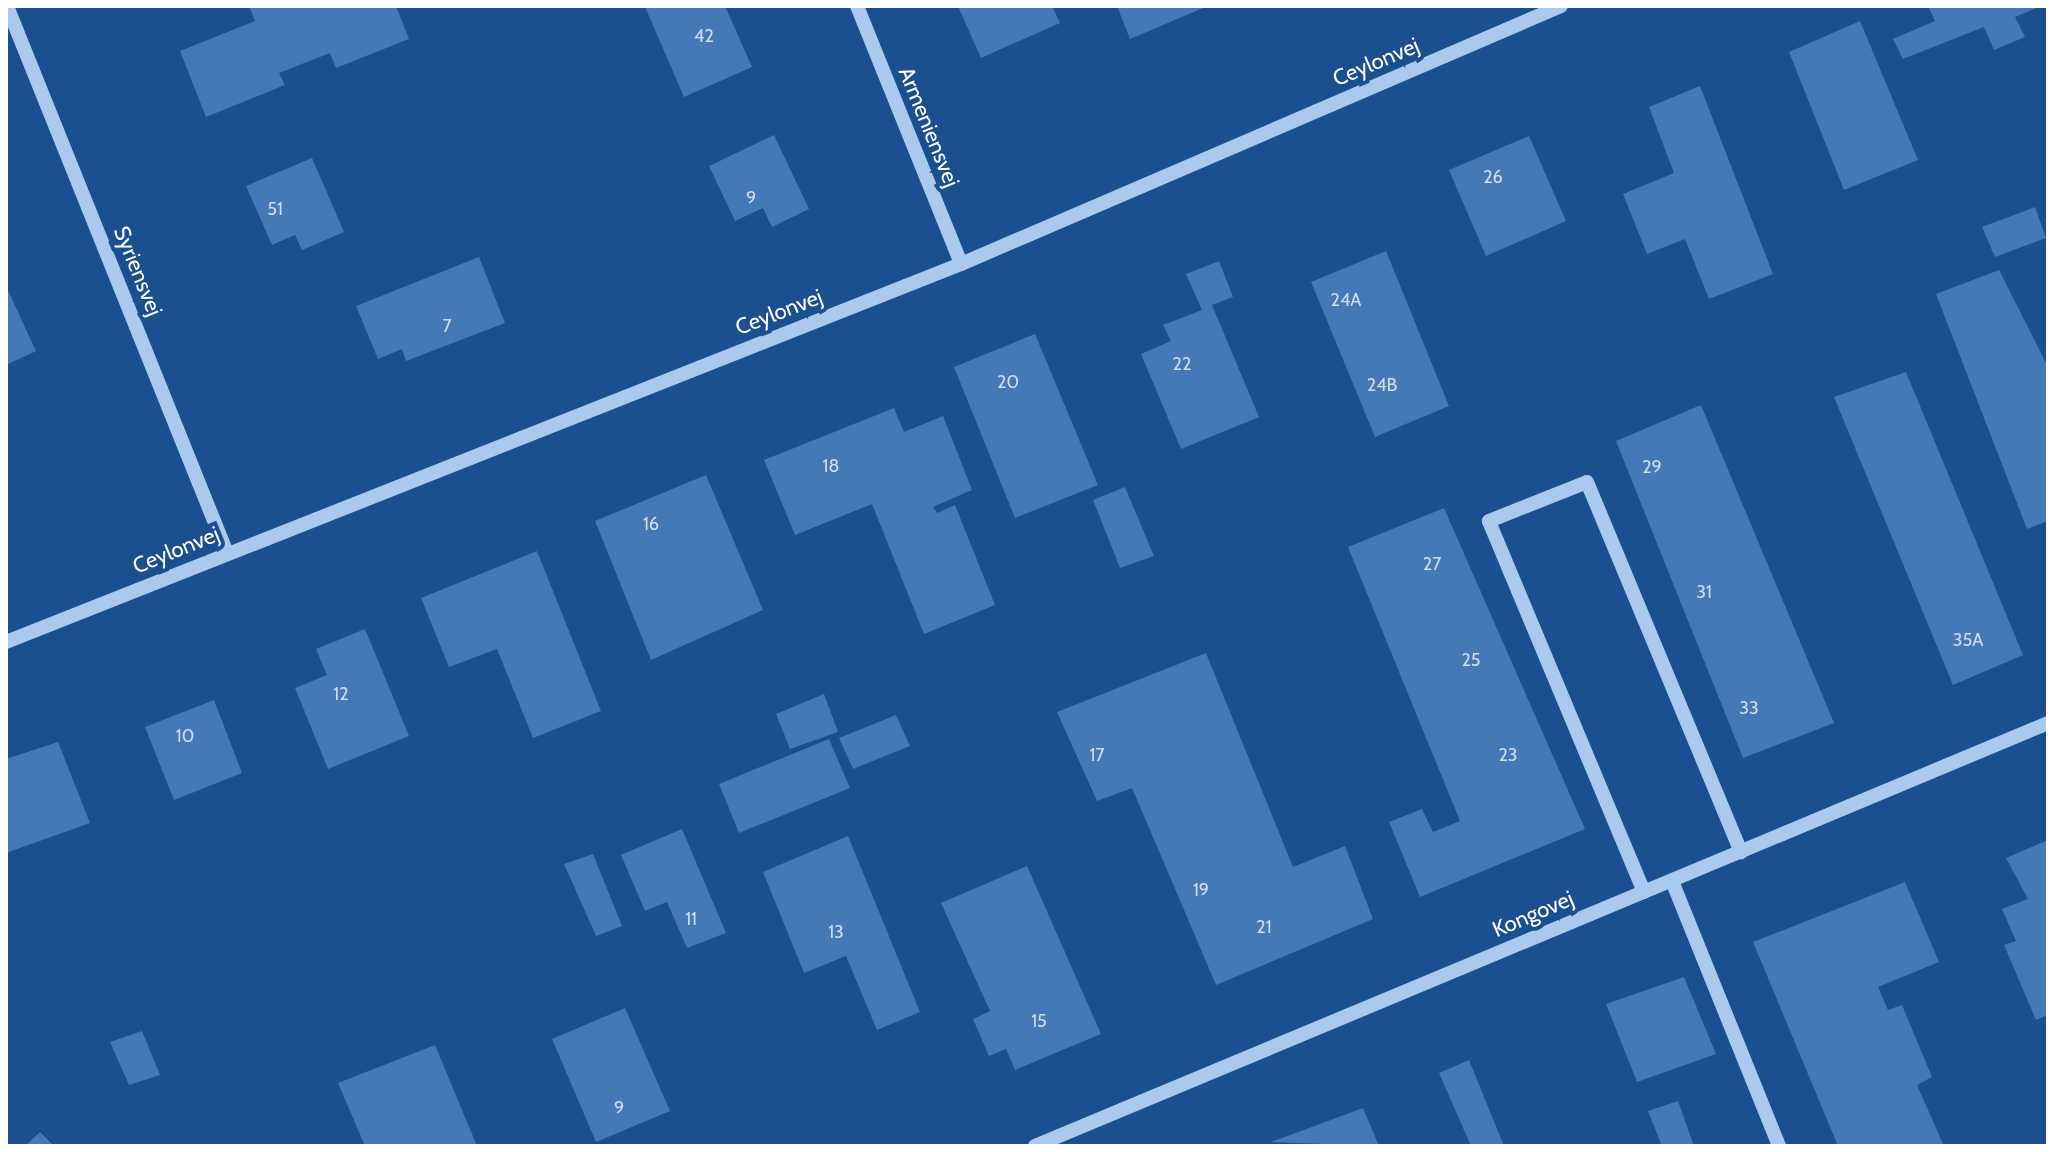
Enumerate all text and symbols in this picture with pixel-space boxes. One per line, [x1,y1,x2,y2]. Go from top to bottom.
house number: 42 [694,25,714,47]
street label: Ceylonvej [1329,32,1423,92]
street label: Armeniensvej [893,63,965,191]
house number: 26 [1483,166,1503,188]
house number: 9 [746,187,756,209]
house number: 51 [267,198,283,220]
street label: Syriensvej [108,222,168,320]
street label: Ceylonvej [732,283,826,341]
house number: 24A [1331,289,1361,311]
house number: 7 [442,315,452,337]
house number: 22 [1173,353,1191,375]
house number: 20 [997,371,1019,393]
house number: 24B [1367,374,1397,396]
house number: 18 [823,455,839,477]
house number: 29 [1642,456,1662,478]
house number: 16 [643,513,659,535]
street label: Ceylonvej [129,521,223,579]
house number: 27 [1423,553,1441,575]
house number: 31 [1696,581,1712,603]
house number: 35A [1953,629,1983,651]
house number: 25 [1461,649,1481,671]
house number: 12 [333,683,349,705]
house number: 33 [1739,697,1759,719]
house number: 10 [176,725,194,747]
house number: 17 [1090,744,1104,766]
house number: 23 [1498,744,1518,766]
house number: 19 [1193,879,1209,901]
street label: Kongovej [1488,885,1578,943]
house number: 11 [685,908,697,930]
house number: 21 [1256,916,1272,938]
house number: 13 [828,921,844,943]
house number: 15 [1031,1010,1047,1032]
house number: 9 [614,1097,624,1119]

